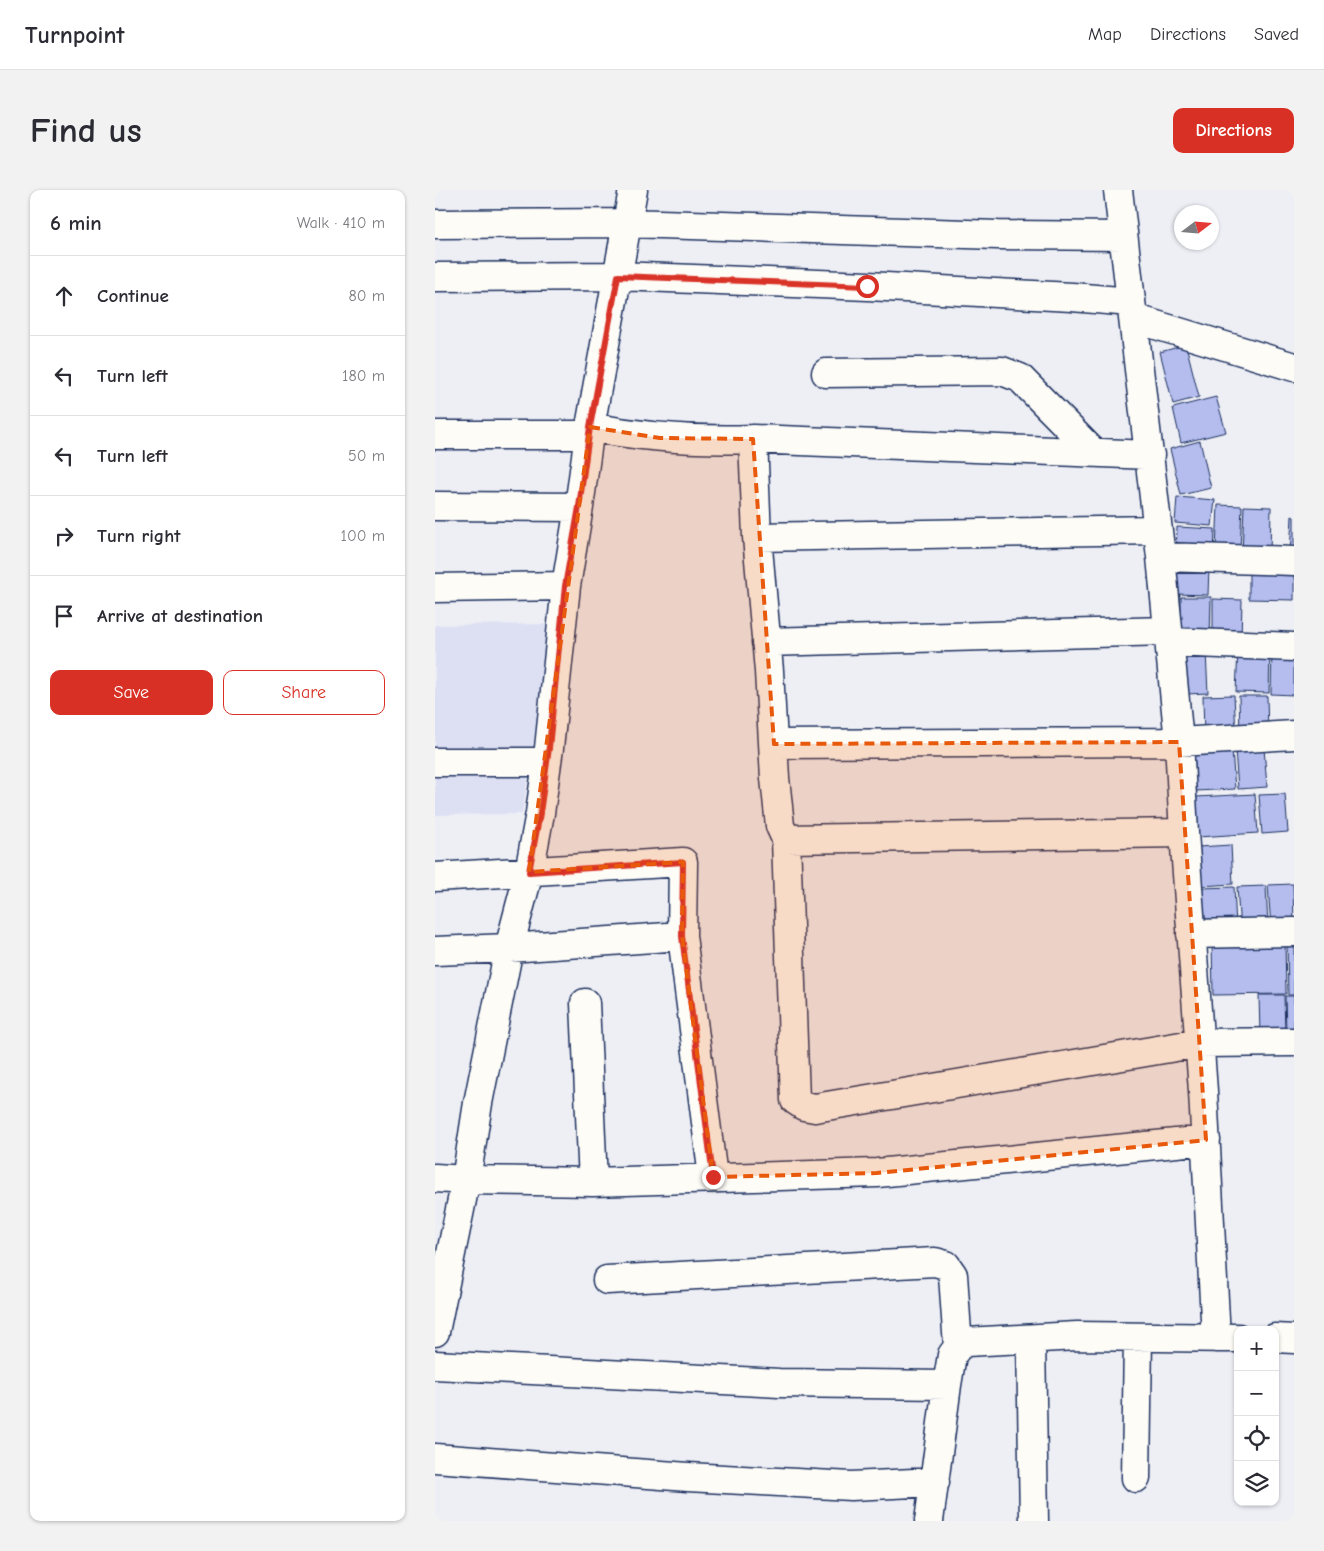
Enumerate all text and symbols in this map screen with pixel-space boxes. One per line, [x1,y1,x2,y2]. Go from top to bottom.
text: Turnpoint [25,21,124,49]
text: Map [1088,24,1122,45]
text: Directions [1150,24,1226,45]
text: Saved [1254,24,1299,45]
button: Directions [1173,108,1294,153]
text: Find us [30,110,142,151]
north arrow [1174,205,1219,250]
text: 6 min [50,211,102,235]
text: Walk · 410 m [297,214,385,232]
route start [856,275,879,298]
icon: ahead [50,282,78,310]
text: Continue [97,285,169,307]
text: 80 m [348,287,385,305]
icon: left [50,362,78,390]
text: Turn left [97,365,168,387]
text: 180 m [342,367,385,385]
icon: left [50,442,78,470]
text: Turn left [97,445,168,467]
text: 50 m [348,447,385,465]
icon: right [50,522,78,550]
text: Turn right [97,525,181,547]
text: 100 m [341,527,385,545]
icon: arrive [50,602,78,630]
text: Arrive at destination [97,605,263,627]
button: Save [50,670,213,715]
button: Share [223,670,385,715]
route end [702,1166,725,1189]
map controls [1234,1326,1279,1506]
button: + [1234,1326,1279,1371]
button: − [1234,1371,1279,1416]
button: locate [1234,1416,1279,1461]
button: layers [1234,1461,1279,1506]

